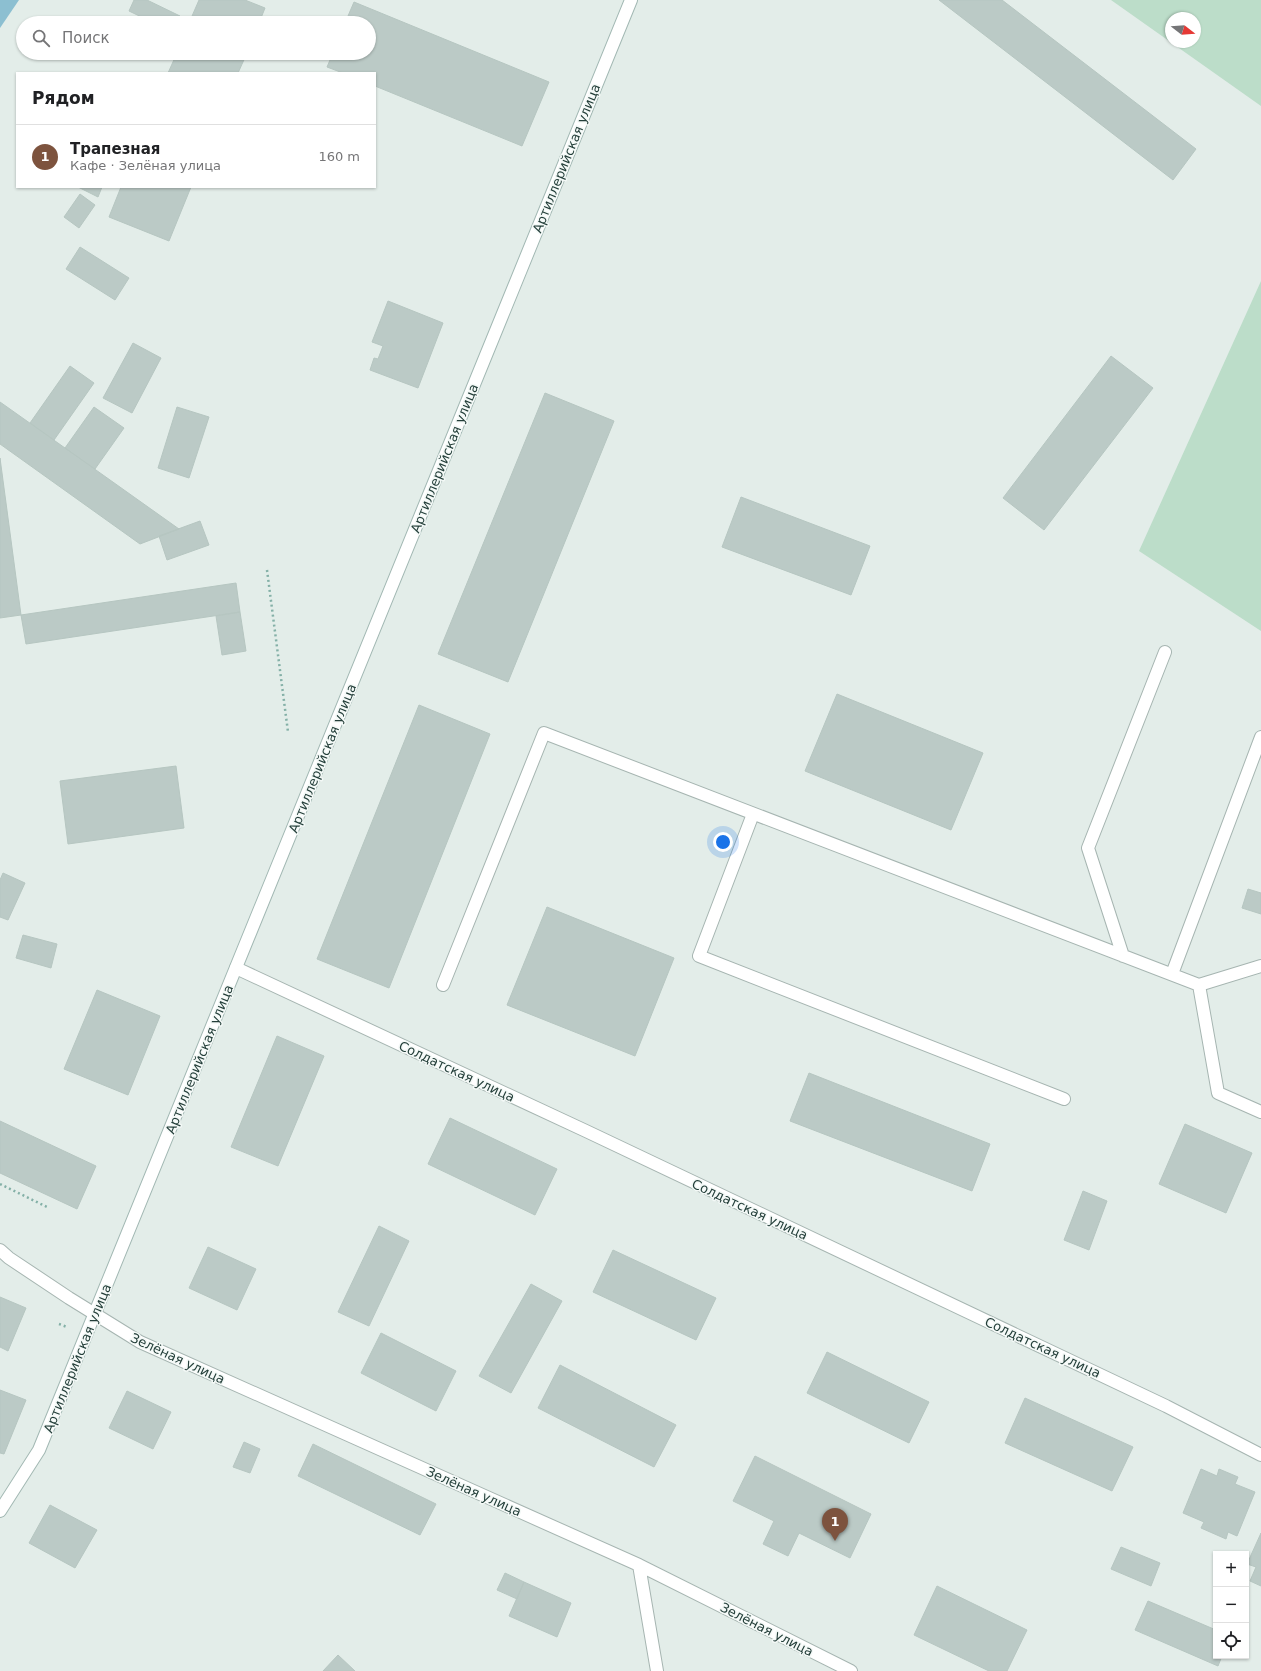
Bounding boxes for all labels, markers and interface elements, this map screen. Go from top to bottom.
north arrow [1165,12,1201,48]
search box [16,16,376,60]
icon: search [30,27,52,49]
text: Поиск [62,29,110,47]
street label: Артиллерийская улица [530,82,603,235]
text: Рядом [32,88,95,108]
text: Трапезная [70,140,160,158]
text: 1 [40,149,50,164]
text: 160 m [318,149,360,164]
text: Кафе · Зелёная улица [70,158,221,173]
street label: Артиллерийская улица [408,382,481,535]
street label: Артиллерийская улица [286,682,359,835]
your location [713,832,733,852]
street label: Артиллерийская улица [163,983,236,1136]
street label: Солдатская улица [396,1038,517,1105]
street label: Солдатская улица [689,1176,810,1243]
street label: Артиллерийская улица [41,1282,114,1435]
street label: Солдатская улица [982,1314,1103,1381]
street label: Зелёная улица [128,1330,227,1387]
street label: Зелёная улица [424,1464,524,1519]
pin: 1 [822,1508,848,1541]
map controls [1213,1551,1249,1659]
button: + [1213,1551,1249,1587]
button: − [1213,1587,1249,1623]
street label: Зелёная улица [718,1600,816,1659]
button: locate [1213,1623,1249,1659]

